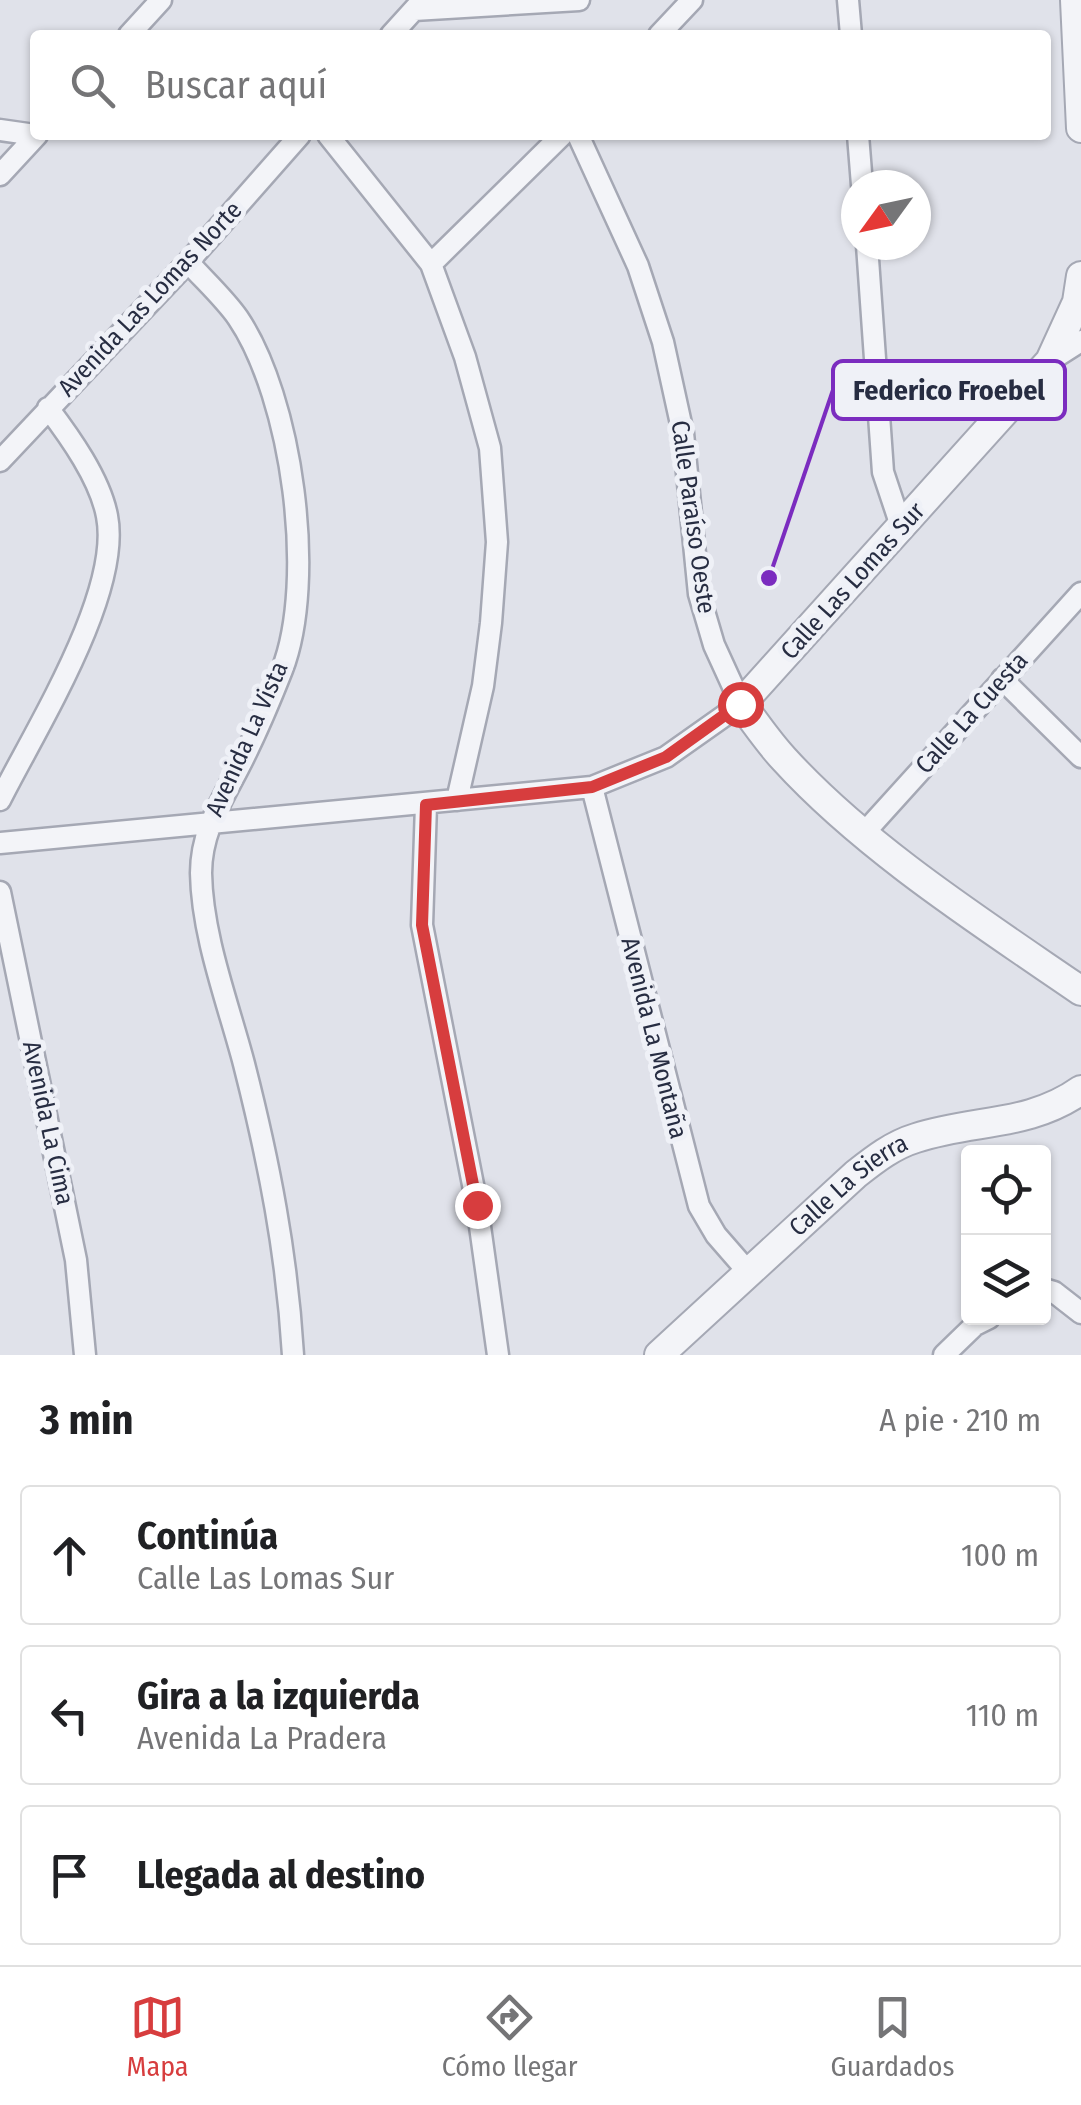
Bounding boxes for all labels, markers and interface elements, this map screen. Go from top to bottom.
search box [30,30,1051,140]
icon: search [65,58,120,113]
text: Buscar aquí [145,62,327,108]
north arrow [841,170,931,260]
street label: Avenida Las Lomas Norte [52,195,248,403]
callout: Federico Froebel [833,361,1065,419]
text: Federico Froebel [853,374,1045,407]
street label: Calle Paraíso Oeste [665,418,721,616]
street label: Calle Las Lomas Sur [775,496,932,666]
street label: Calle La Cuesta [910,646,1034,780]
street label: Avenida La Vista [199,657,295,821]
route start [718,682,764,728]
street label: Avenida La Montaña [614,934,694,1142]
street label: Avenida La Cima [16,1038,80,1208]
street label: Calle La Sierra [783,1128,912,1243]
map controls [961,1145,1051,1325]
button: locate [961,1145,1051,1235]
route end [455,1183,501,1229]
button: layers [961,1235,1051,1325]
text: 3 min [40,1395,134,1445]
text: A pie · 210 m [879,1401,1041,1439]
text: Continúa [137,1513,278,1559]
icon: ahead [42,1528,97,1583]
text: 100 m [961,1536,1039,1574]
text: Calle Las Lomas Sur [137,1559,394,1597]
text: Gira a la izquierda [137,1673,420,1719]
icon: left [42,1688,97,1743]
text: 110 m [966,1696,1039,1734]
text: Avenida La Pradera [137,1719,387,1757]
icon: arrive [42,1848,97,1903]
text: Llegada al destino [137,1852,425,1898]
tab: Mapa [127,1990,189,2083]
tab: Cómo llegar [442,1990,578,2083]
tab: Guardados [831,1990,954,2083]

